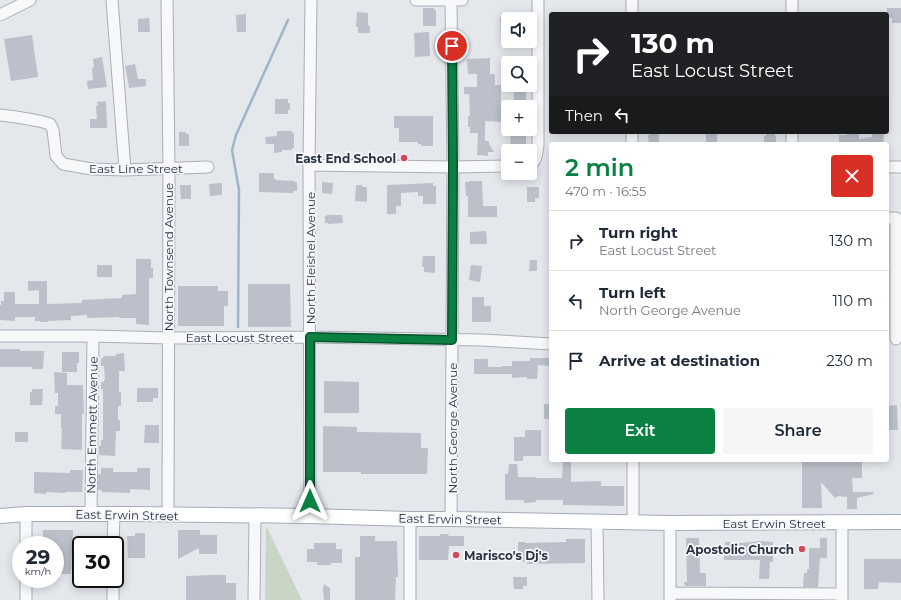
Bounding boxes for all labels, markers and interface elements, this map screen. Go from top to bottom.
map controls [501,12,537,180]
button: sound [501,12,537,48]
text: 130 m [631,26,715,60]
icon: right [565,28,617,80]
pin [435,29,469,63]
icon: arrive [441,35,463,57]
button: search [501,56,537,92]
text: East Locust Street [631,60,794,82]
button: + [501,100,537,136]
icon: left [611,104,633,126]
text: Then [565,106,603,125]
button: − [501,144,537,180]
place label: East End School [295,151,396,166]
marker: East End School [399,153,409,163]
text: 2 min [565,153,634,182]
button: close [831,155,873,197]
street label: East Line Street [89,161,183,176]
street label: North Townsend Avenue [161,183,176,331]
text: 470 m · 16:55 [565,183,646,199]
street label: North Fleishel Avenue [303,192,318,324]
text: Turn right [599,223,678,242]
icon: right [565,230,587,252]
text: 130 m [829,231,873,250]
text: East Locust Street [599,242,716,258]
text: Turn left [599,283,666,302]
icon: left [565,290,587,312]
text: 110 m [832,291,873,310]
text: North George Avenue [599,302,741,318]
street label: East Locust Street [186,330,294,345]
icon: arrive [565,350,587,372]
text: Arrive at destination [599,351,760,370]
text: 230 m [826,351,873,370]
street label: North Emmett Avenue [83,356,101,494]
street label: North George Avenue [445,362,460,494]
button: Exit [565,408,715,454]
button: Share [723,408,873,454]
position arrow [289,480,331,522]
street label: East Erwin Street [75,507,179,523]
street label: East Erwin Street [398,511,502,527]
street label: East Erwin Street [722,516,826,531]
speed limit sign: 30 [72,536,124,588]
place label: Apostolic Church [685,542,794,557]
marker: Apostolic Church [797,544,807,554]
text: 29 [26,545,50,569]
place label: Marisco's Dj's [464,548,549,563]
marker: Marisco's Dj's [451,550,461,560]
text: km/h [25,565,51,578]

